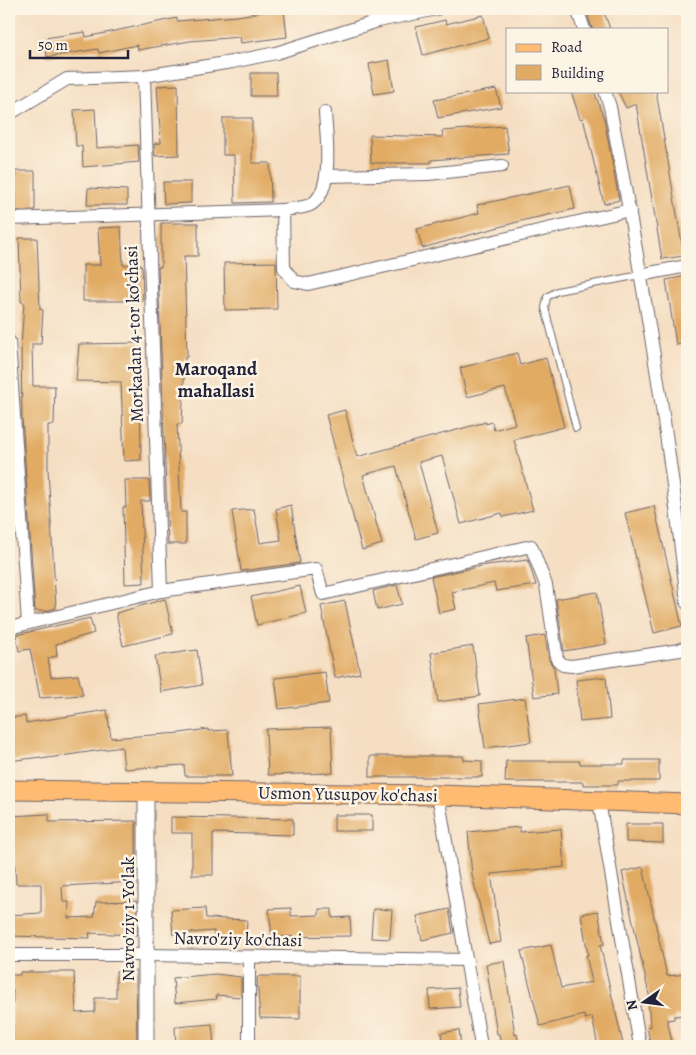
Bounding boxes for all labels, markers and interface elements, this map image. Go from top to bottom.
scale bar [30,28,128,60]
legend [506,28,668,92]
text: 50 m [38,35,68,55]
text: Road [551,37,583,57]
text: Building [551,63,604,83]
street label: Morkadan 4-tor ko'chasi [119,245,149,423]
district label: Maroqand mahallasi [175,356,258,404]
street label: Usmon Yusupov ko'chasi [258,780,438,808]
street label: Navro'ziy 1-Yo'lak [116,856,140,982]
street label: Navro'ziy ko'chasi [173,926,303,952]
north arrow [618,978,668,1028]
text: N [621,998,642,1012]

